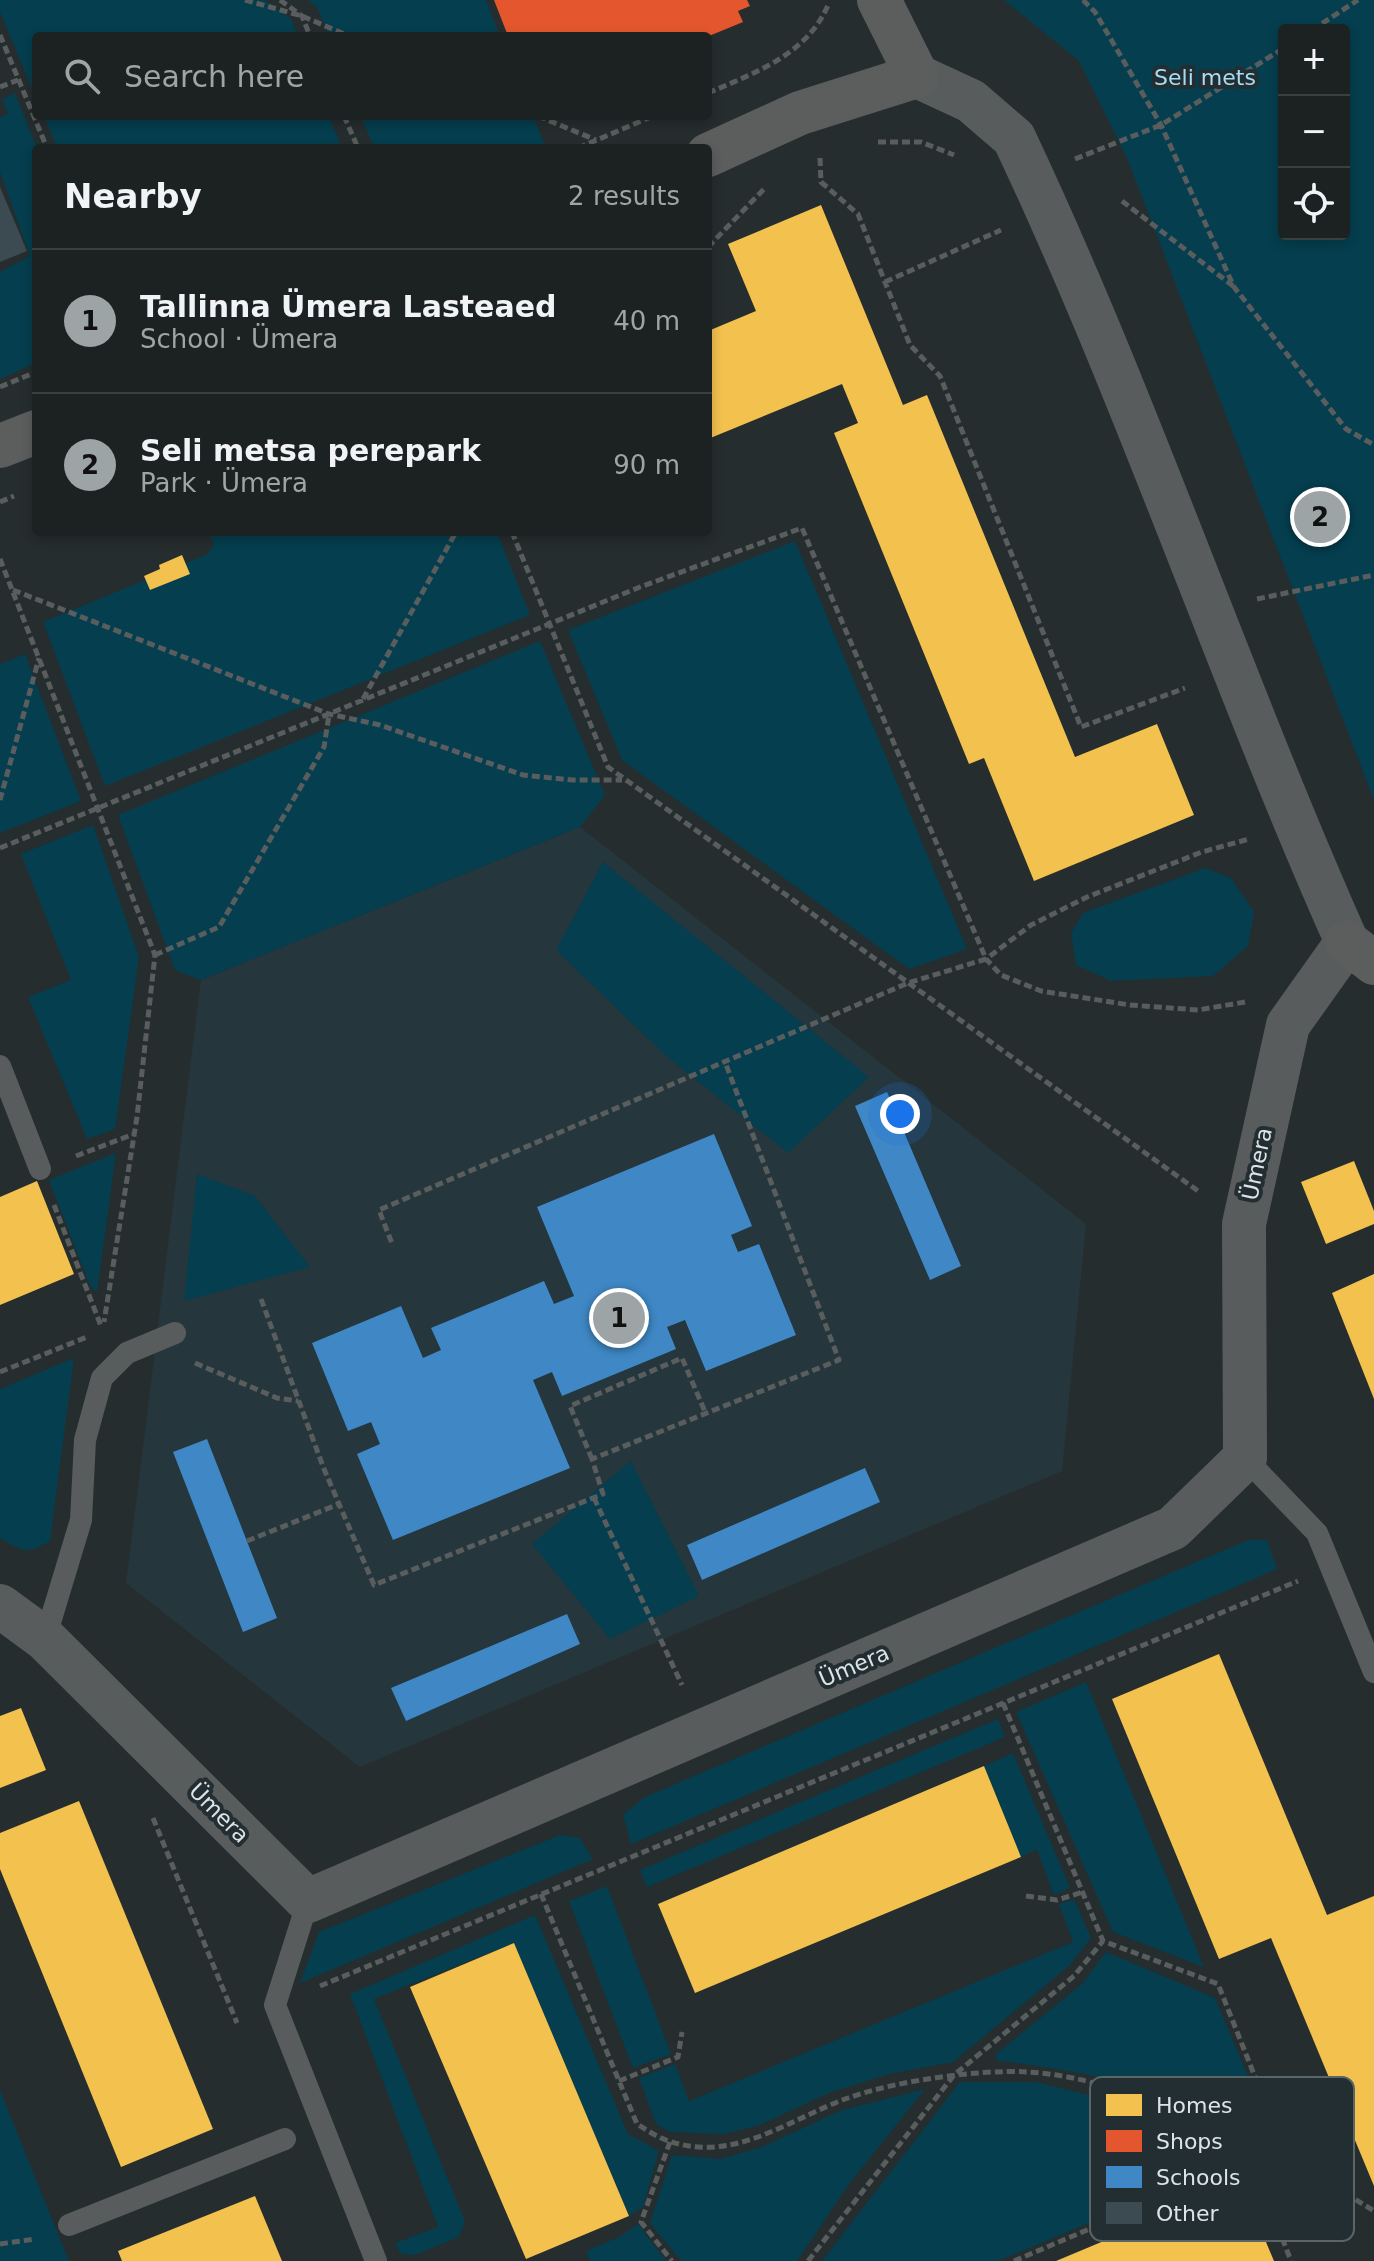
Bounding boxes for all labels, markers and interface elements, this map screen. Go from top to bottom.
map controls [1278,24,1350,240]
button: + [1278,24,1350,96]
search box [32,32,712,120]
icon: search [60,54,104,98]
text: Search here [124,59,304,94]
park label: Seli mets [1154,65,1256,90]
button: − [1278,96,1350,168]
button: locate [1278,168,1350,240]
text: Nearby [64,176,202,216]
text: 2 results [568,181,680,211]
text: Tallinna Ümera Lasteaed [140,289,557,324]
text: 1 [81,306,99,336]
text: 40 m [613,306,680,336]
text: School · Ümera [140,324,338,354]
text: Seli metsa perepark [140,433,481,468]
text: 2 [81,450,99,480]
text: 90 m [613,450,680,480]
text: Park · Ümera [140,468,308,498]
pin: 2 [1294,487,1346,547]
your location [880,1094,920,1134]
street label: Ümera [1237,1125,1277,1203]
pin: 1 [593,1288,645,1348]
street label: Ümera [815,1640,893,1692]
street label: Ümera [184,1778,254,1848]
legend [1090,2077,1354,2241]
text: Homes [1156,2093,1232,2118]
text: Shops [1156,2129,1223,2154]
text: Schools [1156,2165,1241,2190]
text: Other [1156,2201,1219,2226]

